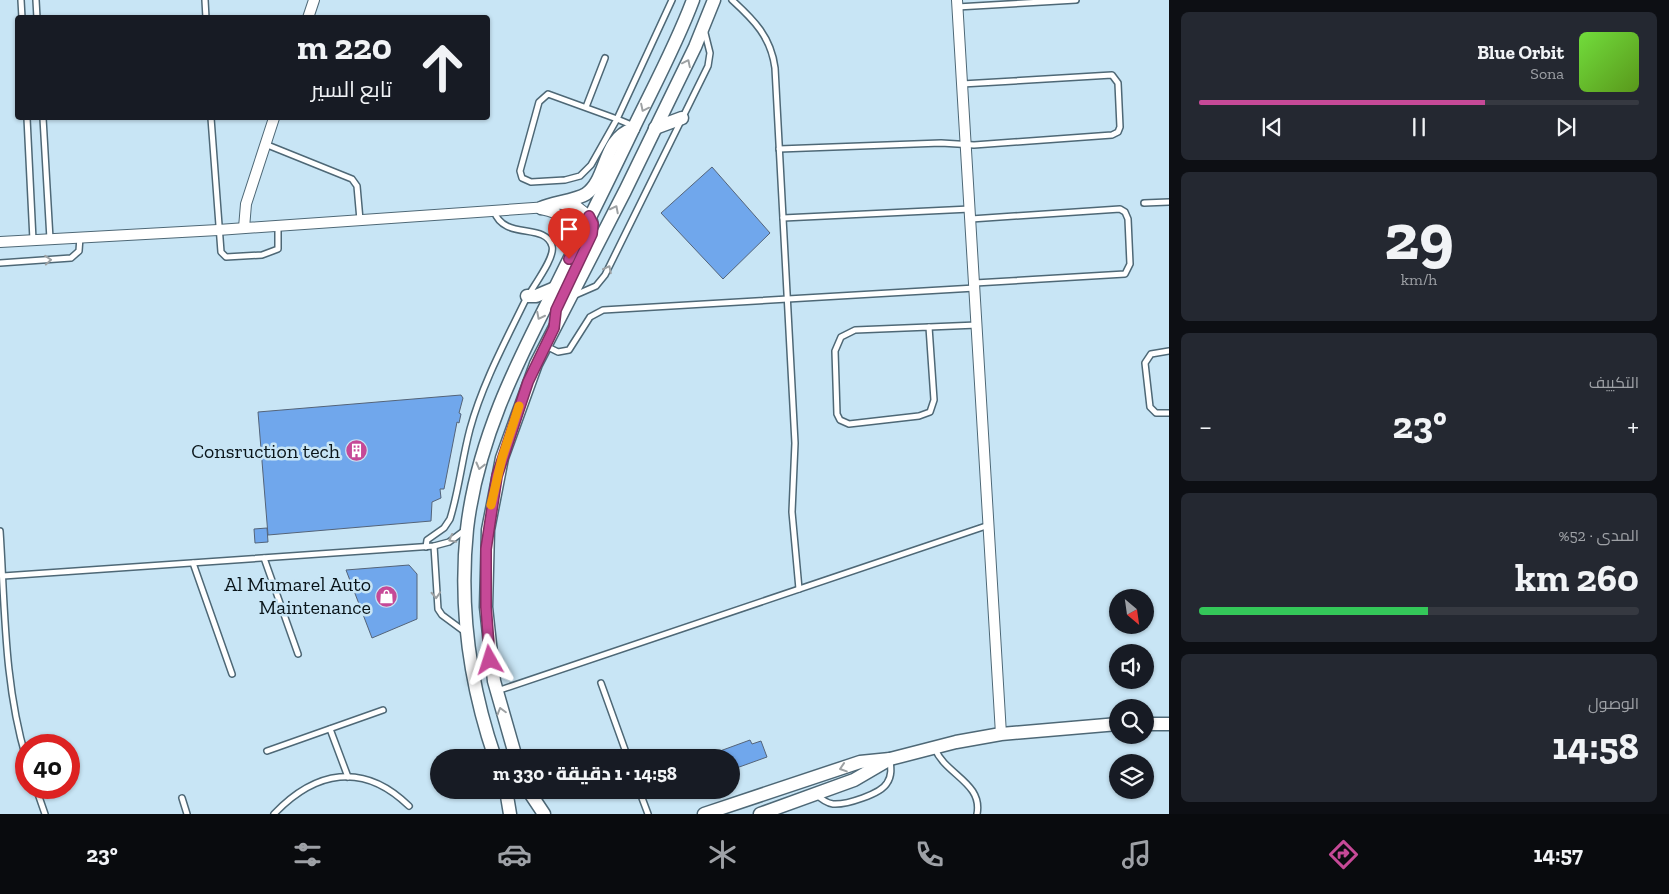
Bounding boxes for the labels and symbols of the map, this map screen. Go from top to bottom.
one-way arrow [681,59,691,68]
one-way arrow [640,103,650,112]
one-way arrow [609,206,619,215]
pin [548,208,590,259]
one-way arrow [44,254,52,265]
one-way arrow [602,265,612,274]
one-way arrow [536,311,546,320]
place label: Consruction tech [191,439,341,463]
building icon: Consruction tech [344,439,368,463]
one-way arrow [475,462,486,471]
one-way arrow [448,533,457,543]
place label: Al Mumarel Auto Maintenance [224,572,371,619]
shop icon: Al Mumarel Auto Maintenance [375,584,399,608]
north arrow [1109,589,1154,634]
one-way arrow [431,591,442,599]
position arrow [463,633,515,685]
one-way arrow [497,707,507,716]
speed limit sign: 40 [15,734,80,799]
one-way arrow [839,762,847,772]

